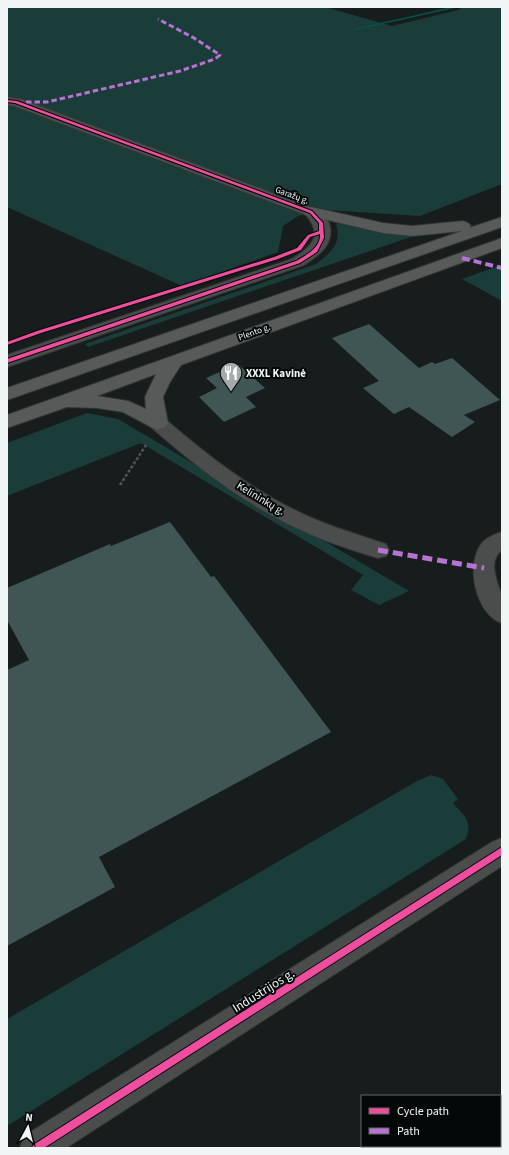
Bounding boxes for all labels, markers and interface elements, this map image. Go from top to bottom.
street label: Garažų g. [273,183,310,208]
street label: Plento g. [236,321,272,344]
restaurant icon: XXXL Kavinė [218,360,244,393]
place label: XXXL Kavinė [246,366,306,381]
street label: Kelininkų g. [234,478,288,519]
street label: Industrijos g. [229,965,298,1017]
legend [361,1095,501,1147]
text: Cycle path [397,1103,449,1120]
north arrow [8,1107,48,1147]
text: N [25,1110,34,1125]
text: Path [397,1123,420,1140]

